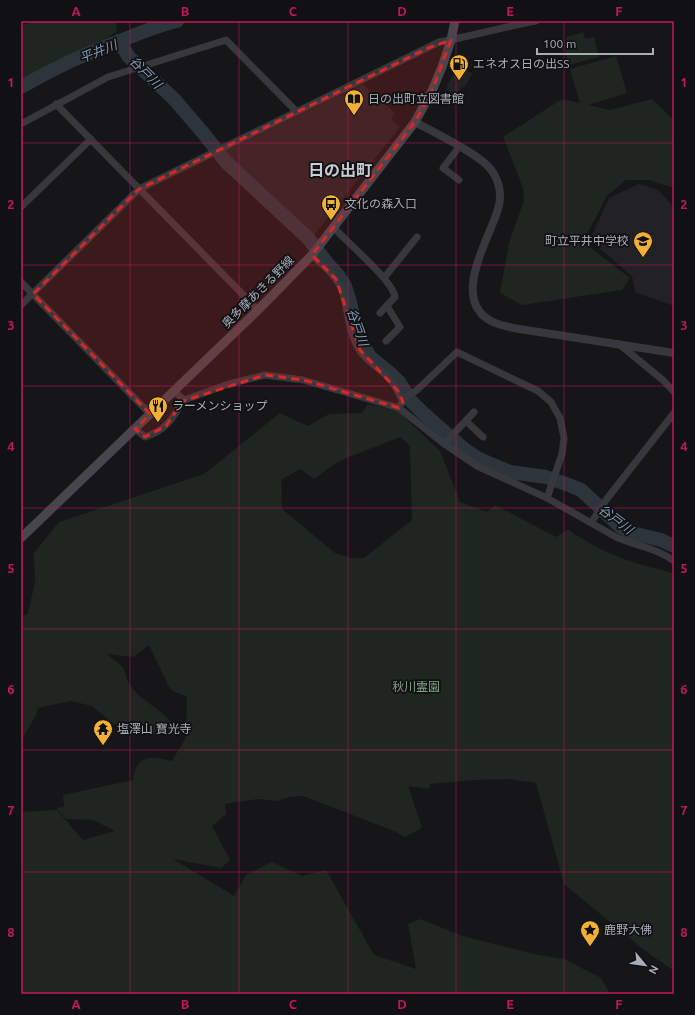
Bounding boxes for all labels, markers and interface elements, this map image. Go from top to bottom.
text: A [71,4,81,18]
text: B [181,4,190,18]
text: C [289,4,298,18]
text: D [397,4,407,18]
text: E [506,4,514,18]
text: F [615,4,623,18]
scale bar [537,30,653,56]
water label: 平井川 [77,36,121,65]
text: 100 m [543,37,576,50]
water label: 谷戸川 [127,53,166,92]
fuel station icon: エネオス日の出SS [448,53,470,81]
place label: エネオス日の出SS [473,57,570,70]
text: 1 [7,75,15,89]
text: 1 [680,75,688,89]
library icon: 日の出町立図書館 [343,88,365,116]
place label: 日の出町立図書館 [368,92,464,105]
district label: 日の出町 [308,161,372,179]
bus stop icon: 文化の森入口 [320,193,342,221]
text: 2 [7,197,15,211]
place label: 文化の森入口 [345,197,417,210]
text: 2 [680,197,688,211]
school or university icon: 町立平井中学校 [632,230,654,258]
place label: 町立平井中学校 [545,234,629,247]
street label: 奥多摩あきる野線 [219,253,296,330]
water label: 谷戸川 [345,306,372,350]
text: 3 [7,318,15,332]
text: 3 [680,318,688,332]
restaurant icon: ラーメンショップ [147,395,169,423]
place label: ラーメンショップ [172,399,268,412]
text: 4 [7,439,15,453]
text: 4 [680,439,688,453]
water label: 谷戸川 [596,502,637,538]
text: 5 [7,561,15,575]
text: 5 [680,561,688,575]
park label: 秋川霊園 [392,680,440,693]
text: 6 [7,682,15,696]
text: 6 [680,682,688,696]
temple icon: 塩澤山 寶光寺 [92,718,114,746]
place label: 塩澤山 寶光寺 [117,722,192,735]
text: 7 [7,803,15,817]
text: 7 [680,803,688,817]
place icon: 鹿野大佛 [579,919,601,947]
place label: 鹿野大佛 [604,923,652,936]
text: 8 [7,925,15,939]
text: 8 [680,925,688,939]
north arrow [625,945,665,985]
text: N [647,963,661,976]
text: A [71,997,81,1011]
text: B [181,997,190,1011]
text: C [289,997,298,1011]
text: D [397,997,407,1011]
text: E [506,997,514,1011]
text: F [615,997,623,1011]

